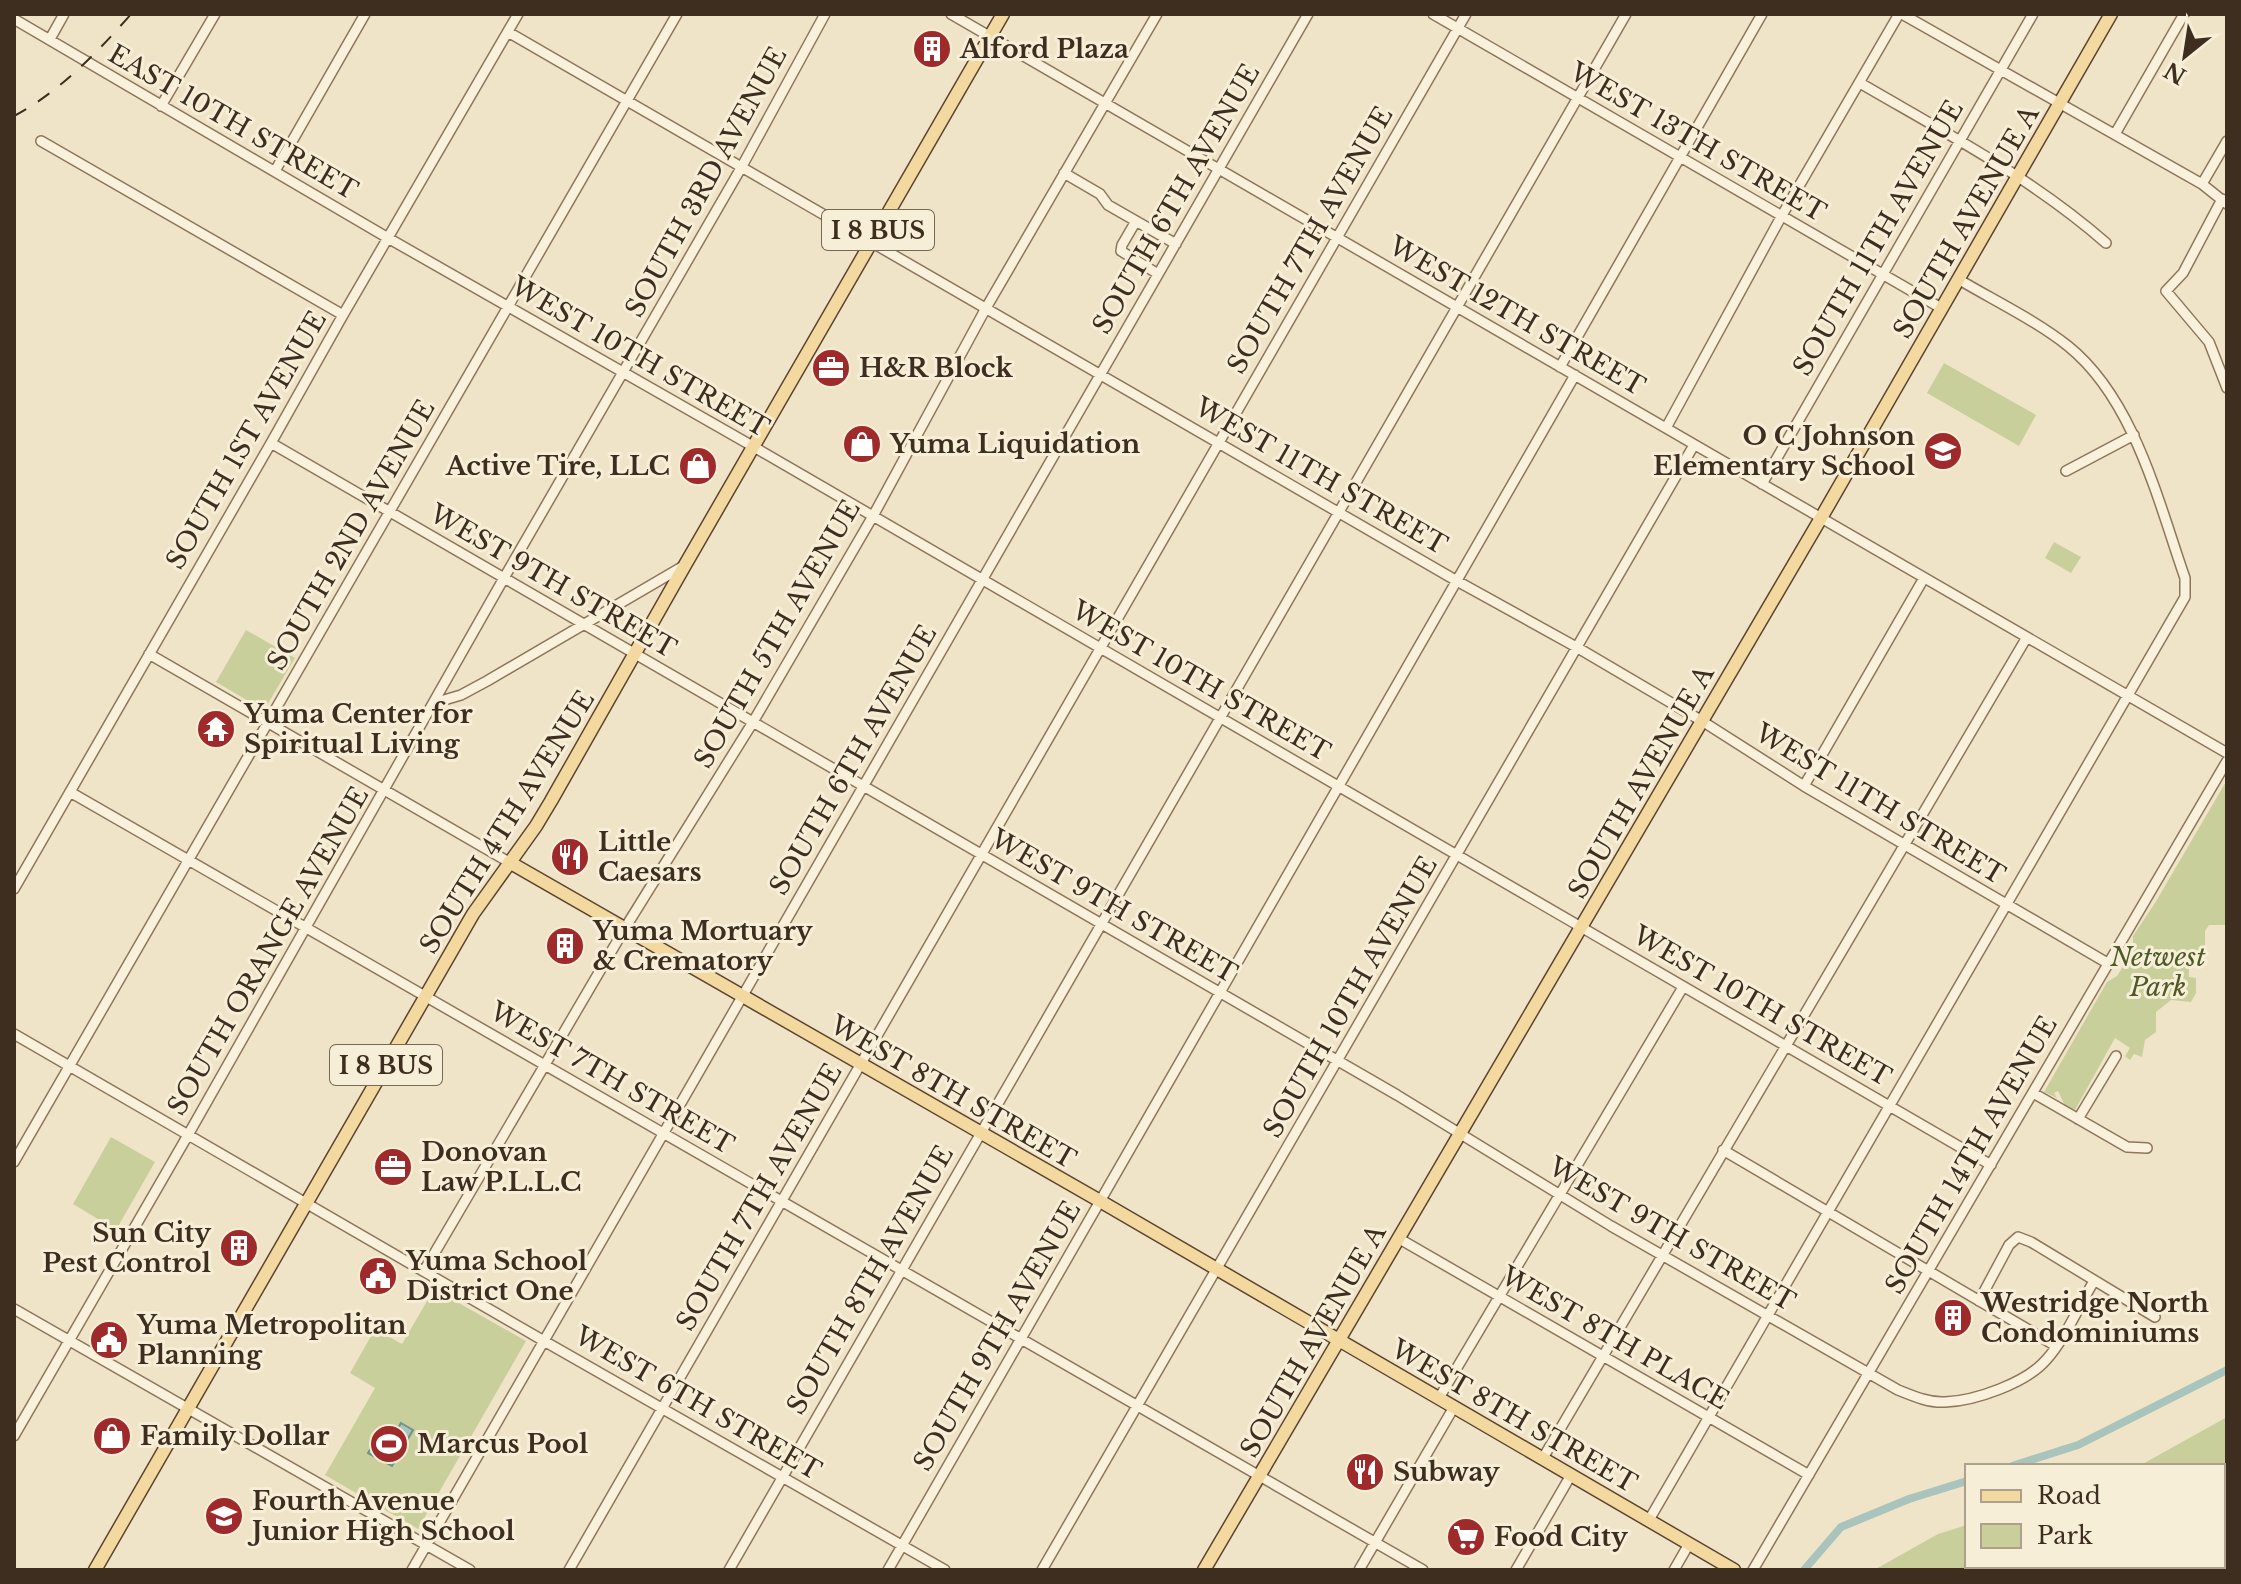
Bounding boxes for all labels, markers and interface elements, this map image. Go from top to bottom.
north arrow [2145,16,2225,96]
building icon: Alford Plaza [911,28,953,70]
place label: Alford Plaza [959,33,1129,65]
street label: EAST 10TH STREET [103,38,363,206]
street label: SOUTH 3RD AVENUE [618,41,794,323]
street label: WEST 13TH STREET [1563,55,1832,228]
text: N [2159,56,2191,90]
street label: SOUTH 6TH AVENUE [1086,59,1266,339]
street label: SOUTH 11TH AVENUE [1786,95,1970,381]
street label: SOUTH AVENUE A [1886,99,2046,344]
street label: SOUTH 7TH AVENUE [1220,101,1400,379]
road number: I 8 BUS [822,210,934,250]
street label: WEST 12TH STREET [1382,229,1651,402]
street label: WEST 10TH STREET [504,269,775,444]
street label: SOUTH 1ST AVENUE [159,305,333,575]
office icon: H&R Block [810,347,852,389]
place label: H&R Block [859,352,1013,384]
street label: WEST 11TH STREET [1188,390,1453,561]
street label: SOUTH 2ND AVENUE [260,394,442,676]
place label: O C Johnson Elementary School [1653,420,1915,482]
shop icon: Yuma Liquidation [841,423,883,465]
place label: Yuma Liquidation [889,428,1140,460]
school or university icon: O C Johnson Elementary School [1922,430,1964,472]
shop icon: Active Tire, LLC [677,445,719,487]
place label: Active Tire, LLC [445,450,670,482]
street label: SOUTH 5TH AVENUE [687,494,867,774]
street label: WEST 9TH STREET [423,497,682,665]
street label: WEST 10TH STREET [1065,593,1336,768]
street label: SOUTH 6TH AVENUE [763,620,943,900]
street label: SOUTH AVENUE A [1561,659,1721,904]
street label: SOUTH 4TH AVENUE [413,685,601,959]
place label: Yuma Center for Spiritual Living [243,698,473,760]
temple icon: Yuma Center for Spiritual Living [195,708,237,750]
street label: WEST 11TH STREET [1748,716,2011,891]
street label: SOUTH ORANGE AVENUE [161,781,375,1121]
street label: WEST 9TH STREET [984,822,1243,990]
place label: Little Caesars [598,826,702,888]
restaurant icon: Little Caesars [549,836,591,878]
street label: SOUTH 10TH AVENUE [1256,851,1444,1143]
place label: Yuma Mortuary & Crematory [592,915,813,977]
street label: WEST 10TH STREET [1626,918,1897,1093]
building icon: Yuma Mortuary & Crematory [544,925,586,967]
park label: Netwest Park [2109,941,2206,1003]
street label: WEST 7TH STREET [484,995,740,1161]
street label: WEST 8TH STREET [824,1008,1082,1175]
street label: SOUTH 14TH AVENUE [1878,1010,2064,1300]
road number: I 8 BUS [330,1045,442,1085]
street label: SOUTH 7TH AVENUE [669,1058,849,1336]
place label: Donovan Law P.L.L.C [421,1136,581,1198]
street label: SOUTH 8TH AVENUE [780,1140,960,1420]
office icon: Donovan Law P.L.L.C [372,1146,414,1188]
street label: WEST 9TH STREET [1542,1150,1801,1318]
street label: SOUTH 9TH AVENUE [907,1196,1087,1476]
place label: Sun City Pest Control [42,1217,211,1279]
street label: SOUTH AVENUE A [1233,1218,1393,1463]
building icon: Sun City Pest Control [218,1227,260,1269]
place label: Yuma School District One [405,1245,587,1307]
public building icon: Yuma School District One [357,1255,399,1297]
street label: WEST 8TH PLACE [1495,1259,1735,1416]
place label: Westridge North Condominiums [1980,1287,2209,1349]
building icon: Westridge North Condominiums [1932,1297,1974,1339]
place label: Yuma Metropolitan Planning [136,1309,406,1371]
public building icon: Yuma Metropolitan Planning [88,1319,130,1361]
street label: WEST 6TH STREET [568,1319,827,1487]
street label: WEST 8TH STREET [1385,1332,1643,1499]
shop icon: Family Dollar [91,1415,133,1457]
place label: Family Dollar [140,1420,330,1452]
sports icon: Marcus Pool [368,1423,410,1465]
place label: Marcus Pool [417,1428,588,1460]
restaurant icon: Subway [1344,1451,1386,1493]
place label: Subway [1393,1456,1500,1488]
legend [1965,1464,2225,1568]
text: Road [2037,1481,2101,1510]
place label: Fourth Avenue Junior High School [247,1485,515,1547]
school or university icon: Fourth Avenue Junior High School [203,1495,245,1537]
supermarket icon: Food City [1445,1516,1487,1558]
place label: Food City [1494,1521,1628,1553]
text: Park [2037,1521,2093,1550]

